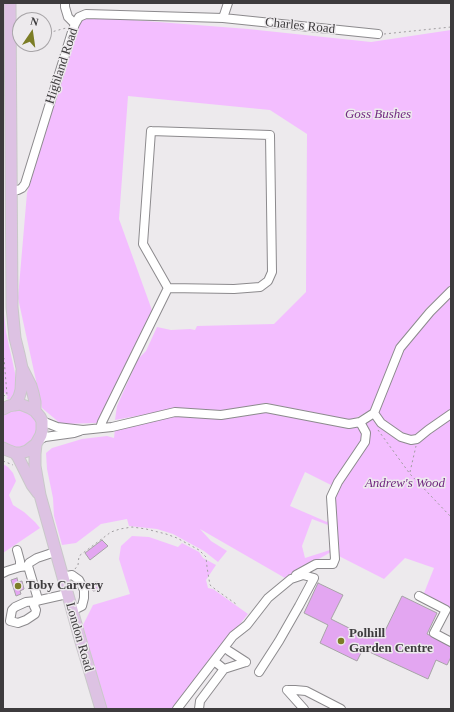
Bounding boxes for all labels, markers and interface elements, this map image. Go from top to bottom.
north arrow [12,12,52,52]
text: N [29,15,40,28]
street label: Charles Road [264,15,336,37]
street label: Highland Road [42,26,82,106]
park label: Goss Bushes [345,107,411,123]
park label: Andrew's Wood [365,476,445,492]
place label: Toby Carvery [26,578,103,594]
marker: Toby Carvery [13,581,23,591]
street label: London Road [62,601,96,673]
place label: Polhill Garden Centre [349,626,433,657]
marker: Polhill Garden Centre [336,636,346,646]

